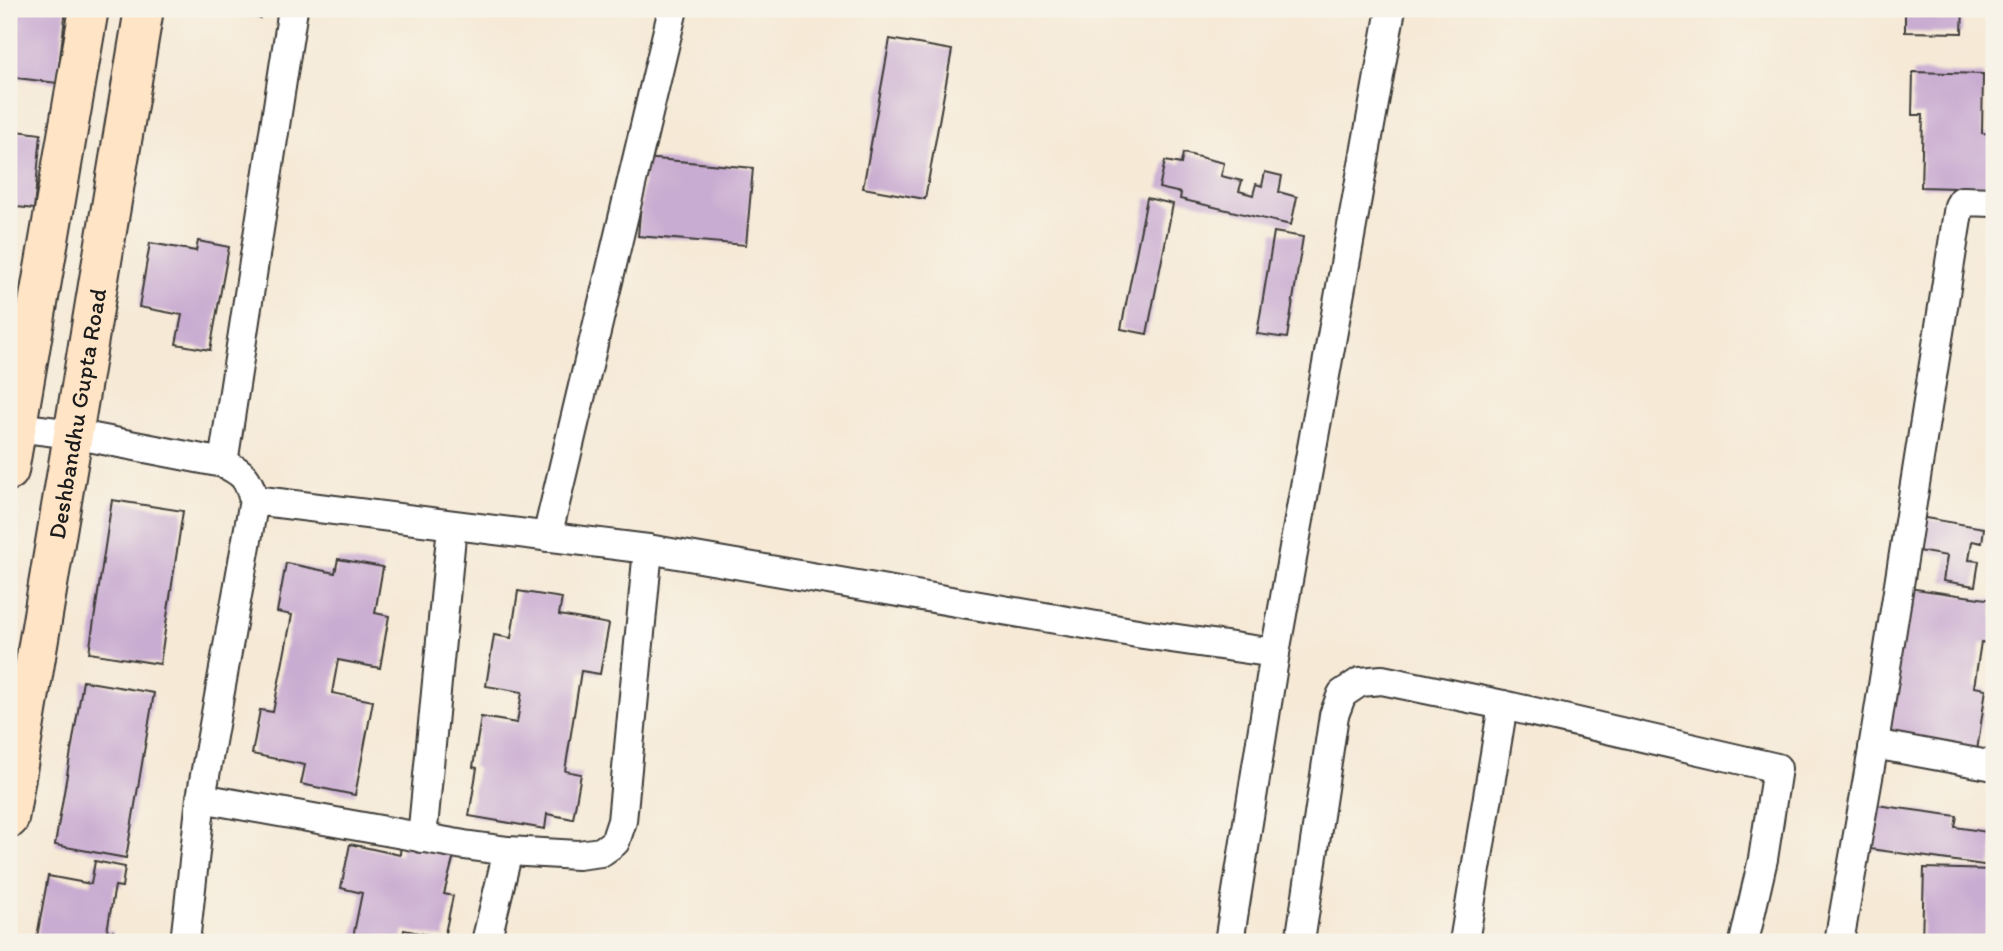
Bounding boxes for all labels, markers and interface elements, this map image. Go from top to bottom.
street label: Deshbandhu Gupta Road [41,286,112,541]

